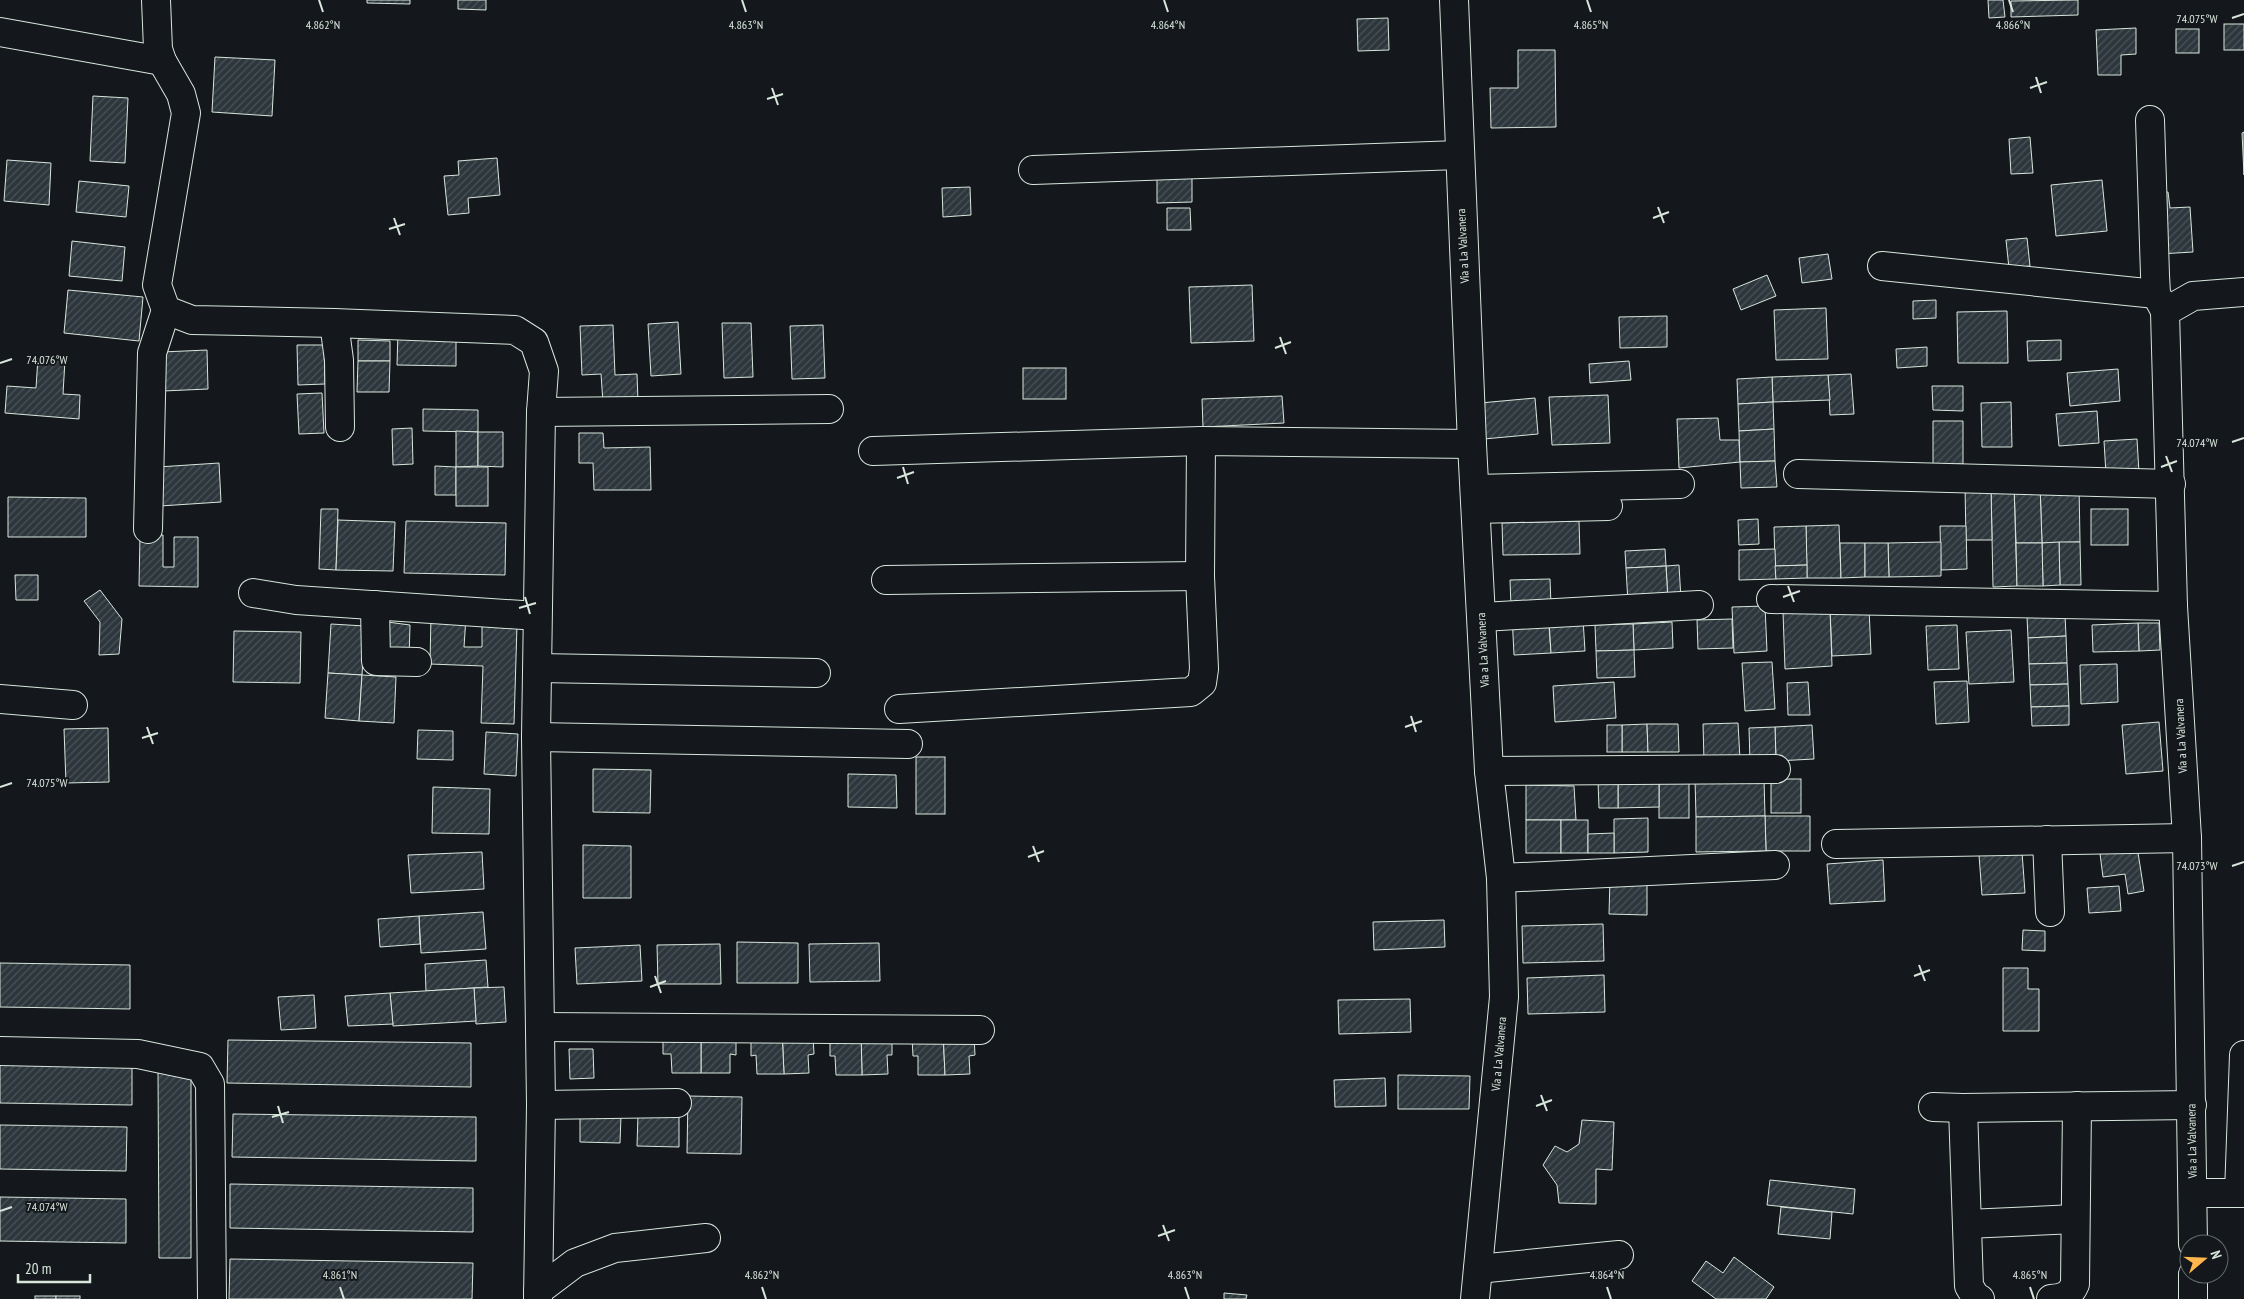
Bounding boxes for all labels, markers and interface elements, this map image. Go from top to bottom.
text: 74.075°W [2176,11,2218,26]
text: 4.862°N [306,17,340,32]
text: 4.863°N [729,17,763,32]
text: 4.864°N [1151,17,1185,32]
text: 4.865°N [1574,17,1608,32]
text: 4.866°N [1996,17,2030,32]
street label: Vía a La Valvanera [1453,208,1472,285]
text: 74.076°W [26,352,68,367]
text: 74.074°W [2176,435,2218,450]
street label: Vía a La Valvanera [1473,612,1492,689]
street label: Vía a La Valvanera [2171,698,2190,775]
text: 74.075°W [26,775,68,790]
text: 74.073°W [2176,858,2218,873]
street label: Vía a La Valvanera [1488,1016,1509,1093]
street label: Vía a La Valvanera [2183,1103,2200,1179]
text: 74.074°W [26,1199,68,1214]
north arrow [2179,1234,2229,1284]
text: N [2207,1248,2226,1261]
scale bar [18,1252,90,1284]
text: 20 m [25,1259,51,1278]
text: 4.861°N [323,1267,357,1282]
text: 4.862°N [745,1267,779,1282]
text: 4.863°N [1168,1267,1202,1282]
text: 4.864°N [1590,1267,1624,1282]
text: 4.865°N [2013,1267,2047,1282]

